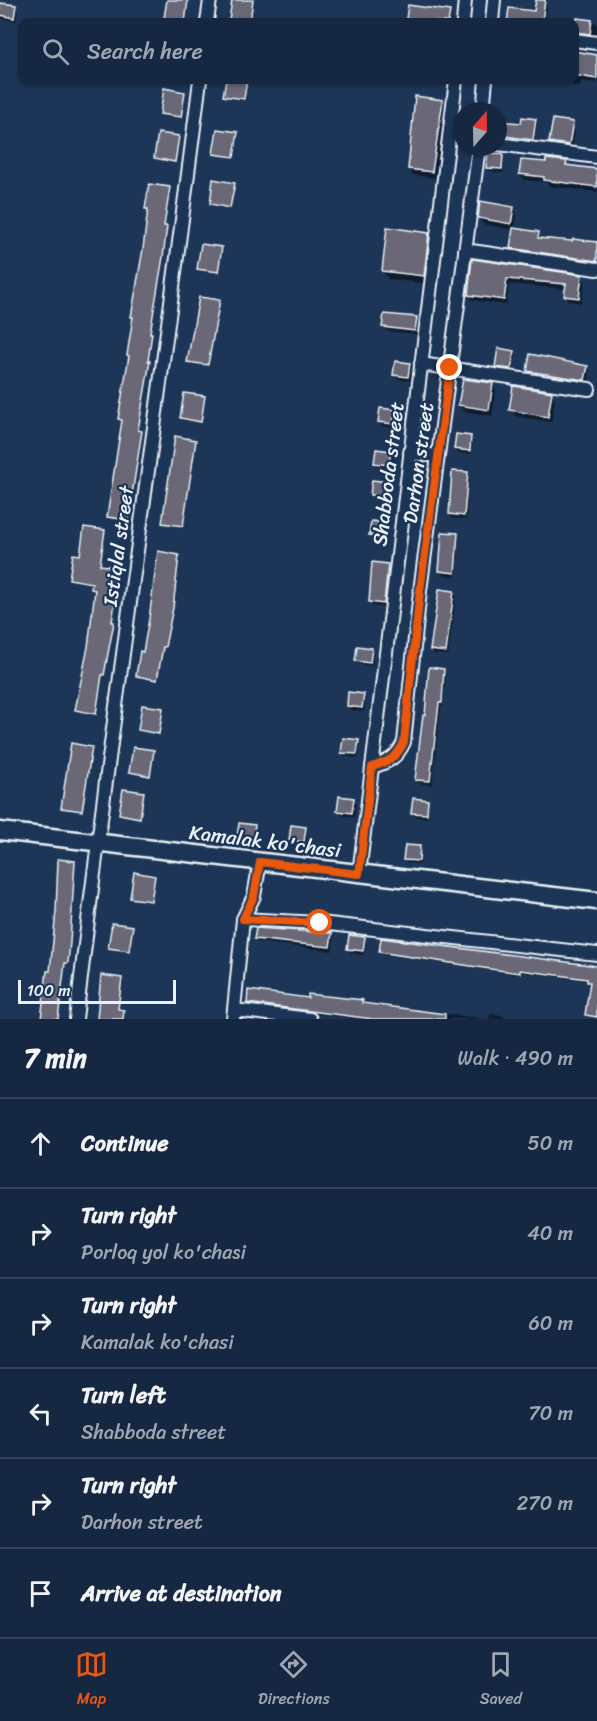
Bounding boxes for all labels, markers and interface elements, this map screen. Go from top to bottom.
search box [18,18,579,84]
text: Search here [87,32,203,71]
icon: search [39,35,72,68]
north arrow [453,102,507,156]
route end [436,354,462,380]
street label: Shabboda street [362,400,415,548]
street label: Darhon street [393,400,444,526]
street label: Istiqlal street [93,483,144,609]
street label: Kamalak ko'chasi [187,815,343,868]
route start [306,909,332,935]
text: 100 m [27,976,71,1005]
scale bar [18,977,176,1004]
text: 7 min [24,1035,87,1081]
text: Walk · 490 m [457,1041,573,1076]
text: Continue [81,1124,169,1163]
text: 50 m [528,1126,573,1161]
icon: ahead [24,1127,57,1160]
text: Turn right [81,1196,176,1235]
text: 40 m [527,1216,573,1251]
icon: right [24,1217,57,1250]
text: Porloq yol ko'chasi [81,1235,246,1270]
text: Turn right [81,1286,176,1325]
text: 60 m [528,1306,573,1341]
icon: right [24,1307,57,1340]
text: Kamalak ko'chasi [81,1325,234,1360]
text: Turn left [81,1376,166,1415]
text: 70 m [528,1396,573,1431]
icon: left [24,1397,57,1430]
text: Shabboda street [81,1415,226,1450]
text: Turn right [81,1466,176,1505]
text: 270 m [517,1486,573,1521]
icon: right [24,1487,57,1520]
text: Darhon street [81,1505,203,1540]
text: Arrive at destination [81,1574,282,1613]
icon: arrive [24,1577,57,1610]
tab: Map [75,1648,108,1713]
tab: Directions [258,1648,330,1713]
tab: Saved [480,1648,522,1713]

